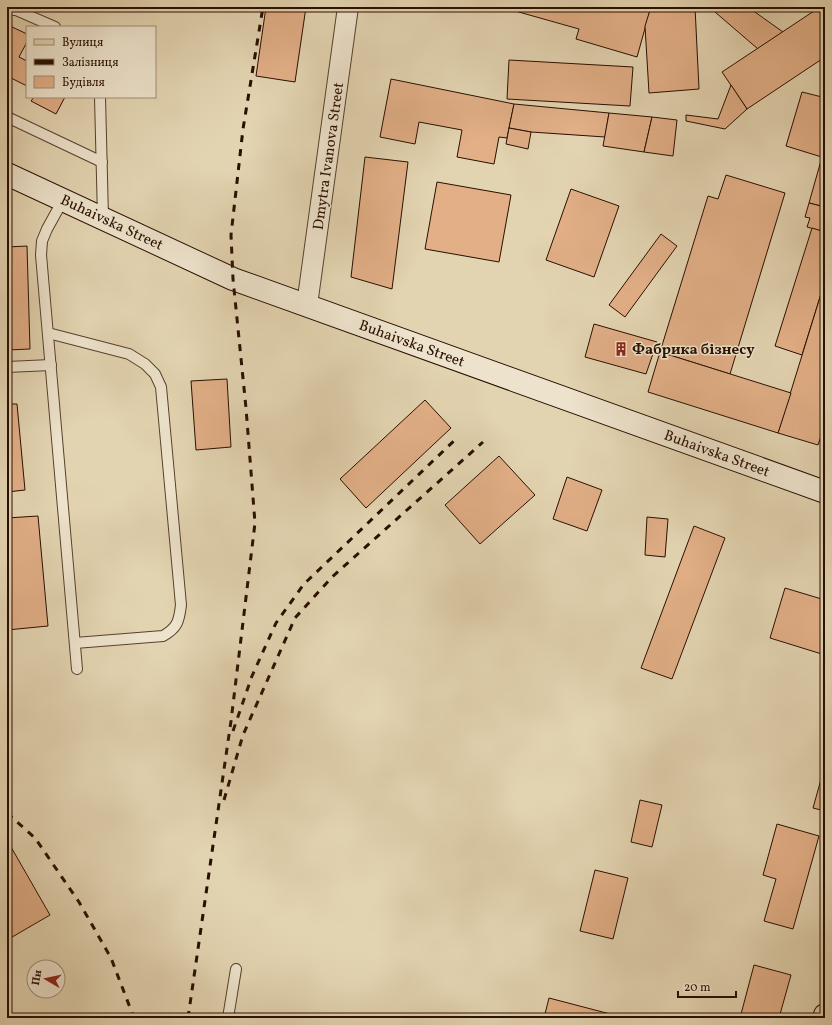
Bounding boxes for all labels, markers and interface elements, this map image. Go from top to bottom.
legend [26,26,156,98]
text: Вулиця [62,35,103,51]
text: Залізниця [62,55,118,71]
text: Будівля [62,75,105,91]
street label: Dmytra Ivanova Street [309,81,350,231]
street label: Buhaivska Street [57,190,166,256]
street label: Buhaivska Street [356,316,467,373]
place label: Фабрика бізнесу [632,340,755,361]
building icon: Фабрика бізнесу [613,341,629,357]
street label: Buhaivska Street [661,426,772,483]
north arrow [26,959,66,999]
text: Пн [29,969,46,987]
scale bar [678,973,736,999]
text: 20 m [684,980,711,996]

